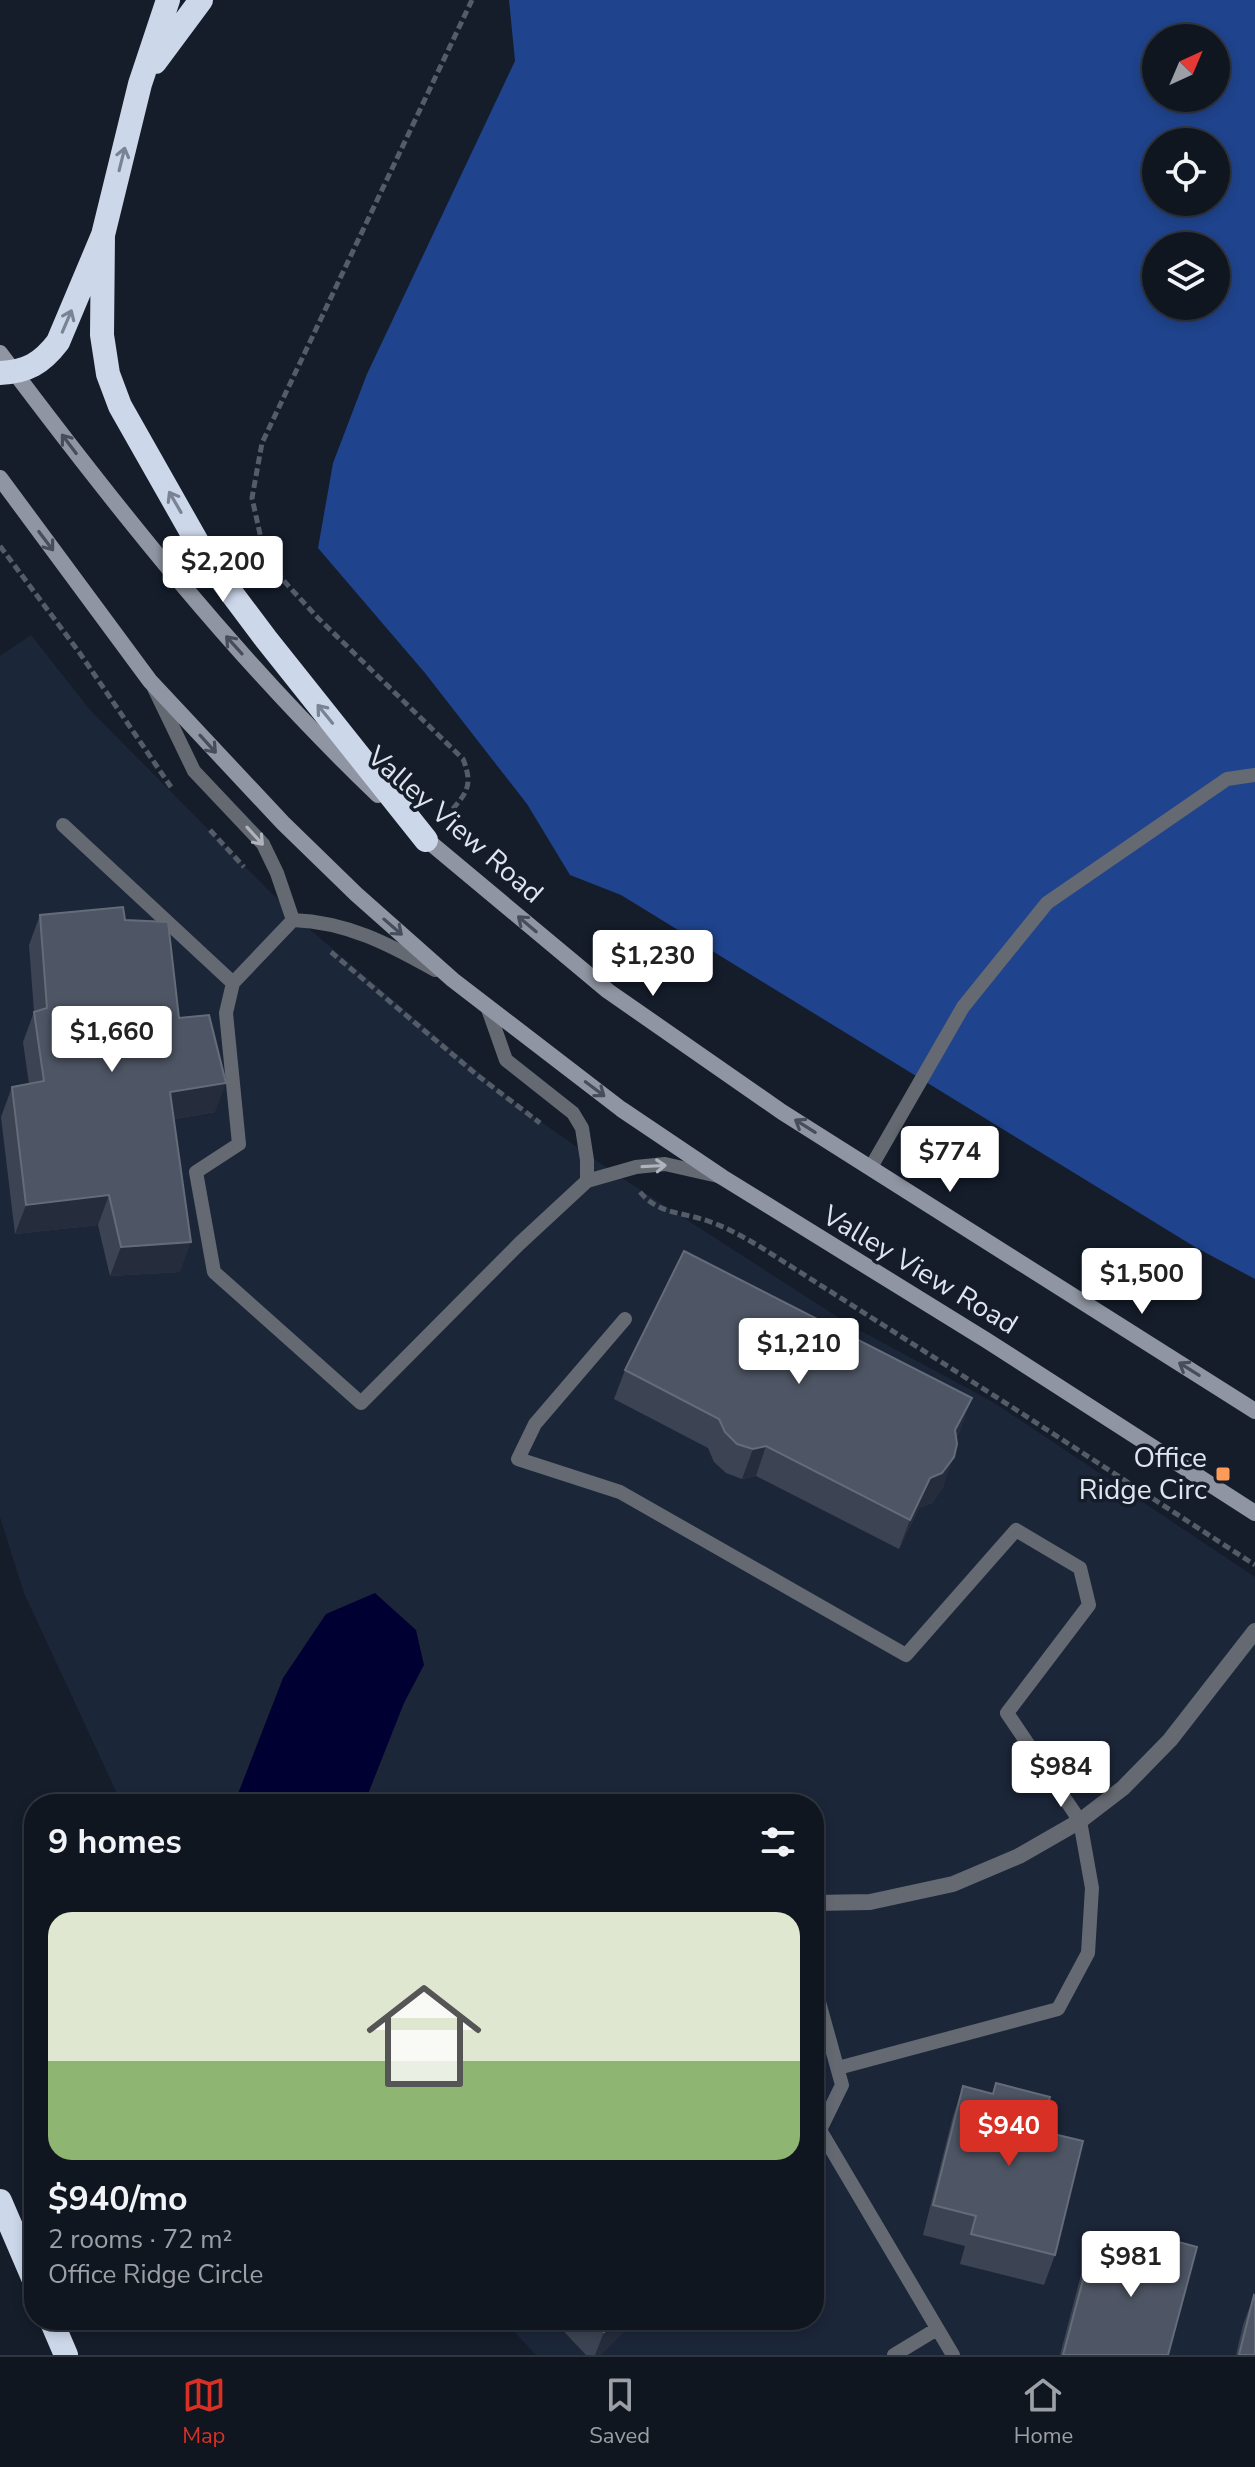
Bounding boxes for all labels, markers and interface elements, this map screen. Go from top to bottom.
north arrow [1142,24,1230,112]
map controls [1142,24,1230,320]
button: locate [1142,128,1230,216]
one-way arrow [115,147,130,173]
button: layers [1142,232,1230,320]
one-way arrow [61,309,76,333]
one-way arrow [61,434,78,455]
one-way arrow [167,491,183,514]
one-way arrow [38,530,55,551]
pin: $2,200 [158,536,288,604]
text: $2,200 [181,544,265,579]
one-way arrow [225,636,243,656]
one-way arrow [316,704,334,725]
one-way arrow [199,734,218,754]
street label: Valley View Road [358,737,551,912]
one-way arrow [246,826,264,846]
one-way arrow [517,915,538,933]
one-way arrow [382,918,402,936]
pin: $1,230 [588,930,718,998]
text: $1,230 [611,938,695,973]
pin: $1,660 [47,1006,177,1074]
text: $1,660 [70,1014,154,1049]
one-way arrow [584,1081,606,1098]
one-way arrow [794,1118,817,1134]
pin: $774 [903,1126,997,1194]
text: $774 [919,1134,981,1169]
one-way arrow [640,1158,667,1173]
street label: Valley View Road [814,1196,1025,1343]
pin: $1,500 [1077,1248,1207,1316]
text: $1,500 [1100,1256,1184,1291]
pin: $1,210 [734,1318,864,1386]
text: $1,210 [757,1326,841,1361]
one-way arrow [1178,1361,1201,1377]
place label: Office Ridge Circ [1079,1439,1207,1509]
marker: Office Ridge Circ [1214,1465,1232,1483]
pin: $984 [1014,1741,1108,1809]
text: $984 [1030,1749,1092,1784]
text: 9 homes [48,1819,182,1865]
icon: filters [756,1820,800,1864]
icon: home [352,1964,496,2108]
pin: $940 [962,2100,1056,2168]
text: $940 [978,2108,1040,2143]
text: $940/mo [48,2176,188,2222]
text: 2 rooms · 72 m² [48,2222,232,2257]
pin: $981 [1084,2231,1178,2299]
text: $981 [1100,2239,1162,2274]
text: Office Ridge Circle [48,2257,263,2292]
tab: Map [182,2373,226,2451]
tab: Saved [589,2373,650,2451]
tab: Home [1014,2373,1073,2451]

